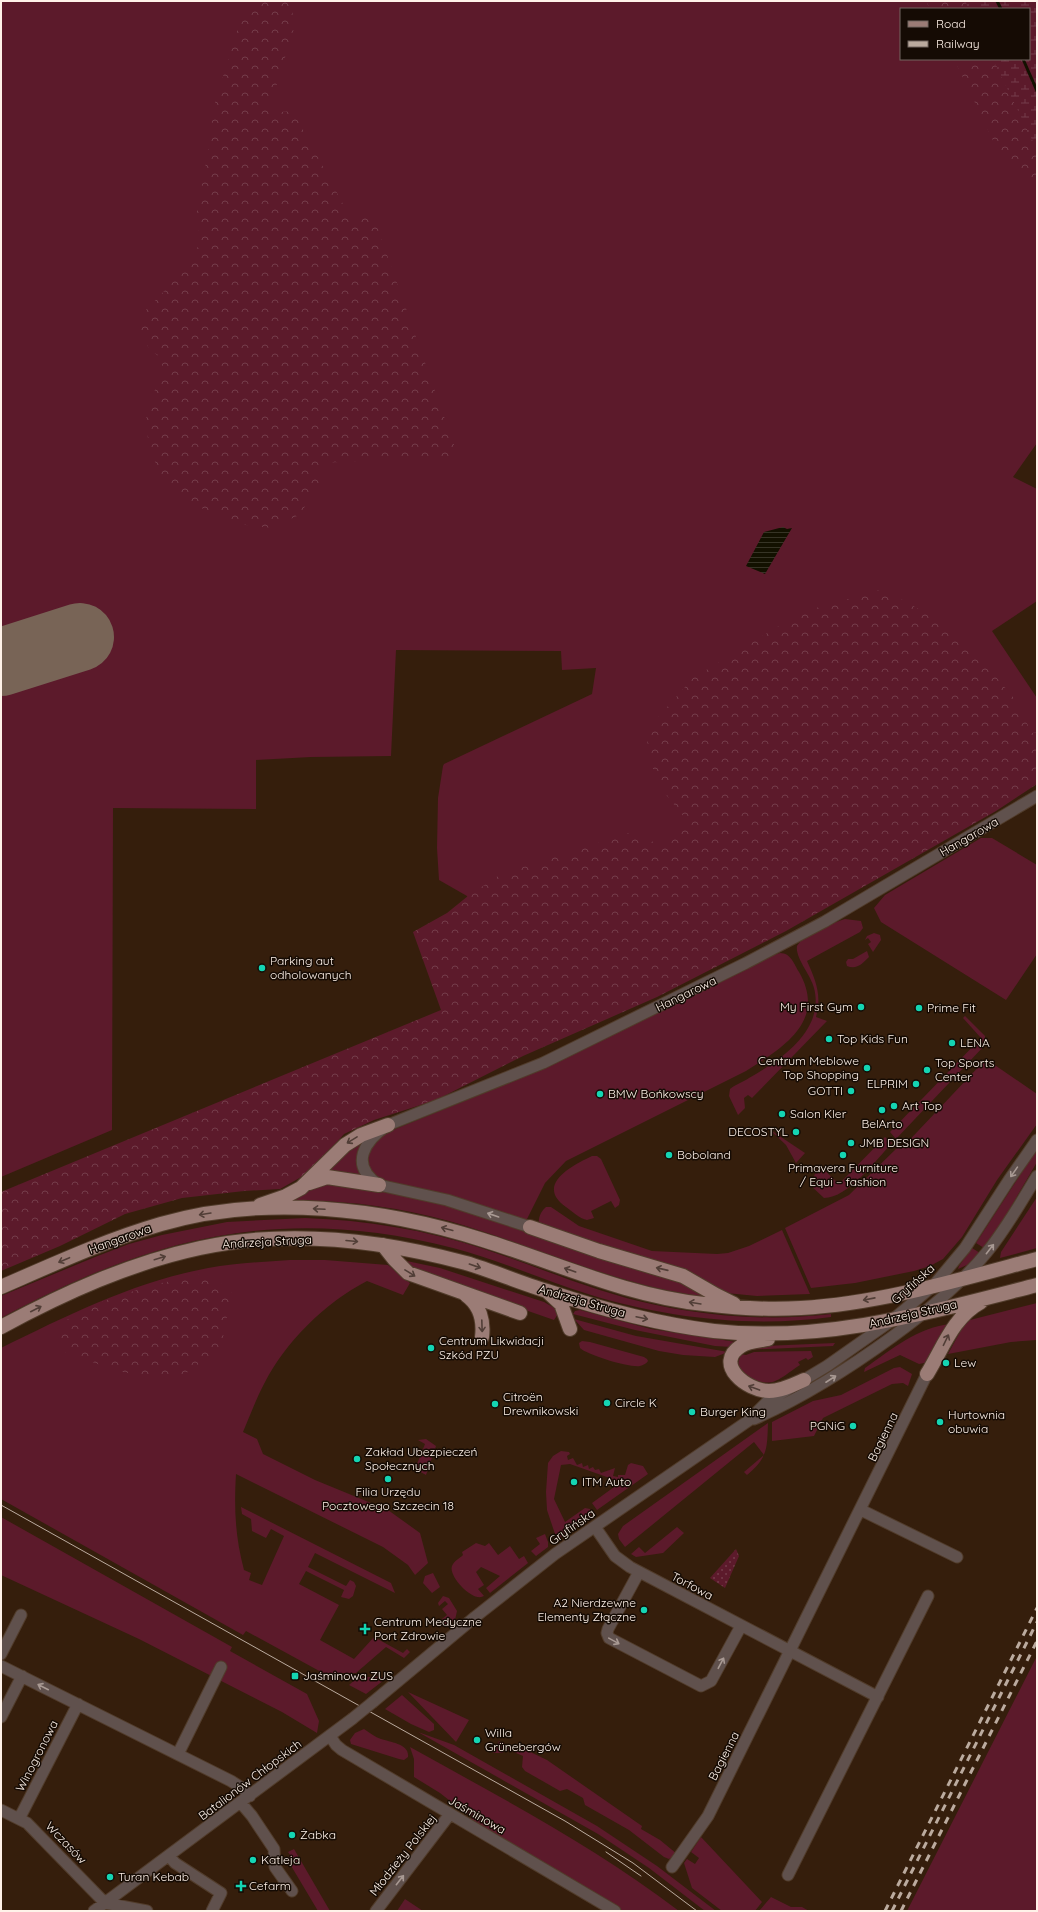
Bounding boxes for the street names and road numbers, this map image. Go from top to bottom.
street label: Hangarowa [937,814,1001,859]
street label: Hangarowa [653,972,719,1015]
street label: Hangarowa [86,1220,153,1257]
street label: Andrzeja Struga [222,1232,312,1251]
street label: Gryfińska [888,1260,937,1307]
street label: Andrzeja Struga [537,1281,627,1320]
street label: Andrzeja Struga [868,1296,958,1331]
street label: Bagienna [864,1410,901,1464]
street label: Gryfińska [546,1505,598,1548]
street label: Torfowa [669,1568,716,1603]
street label: Winogronowa [12,1718,61,1794]
street label: Bagienna [705,1729,742,1783]
street label: Batalionów Chłopskich [195,1736,304,1823]
street label: Jaśminowa [446,1792,509,1837]
street label: Młodzieży Polskiej [366,1811,439,1899]
street label: Wczasów [43,1819,90,1867]

